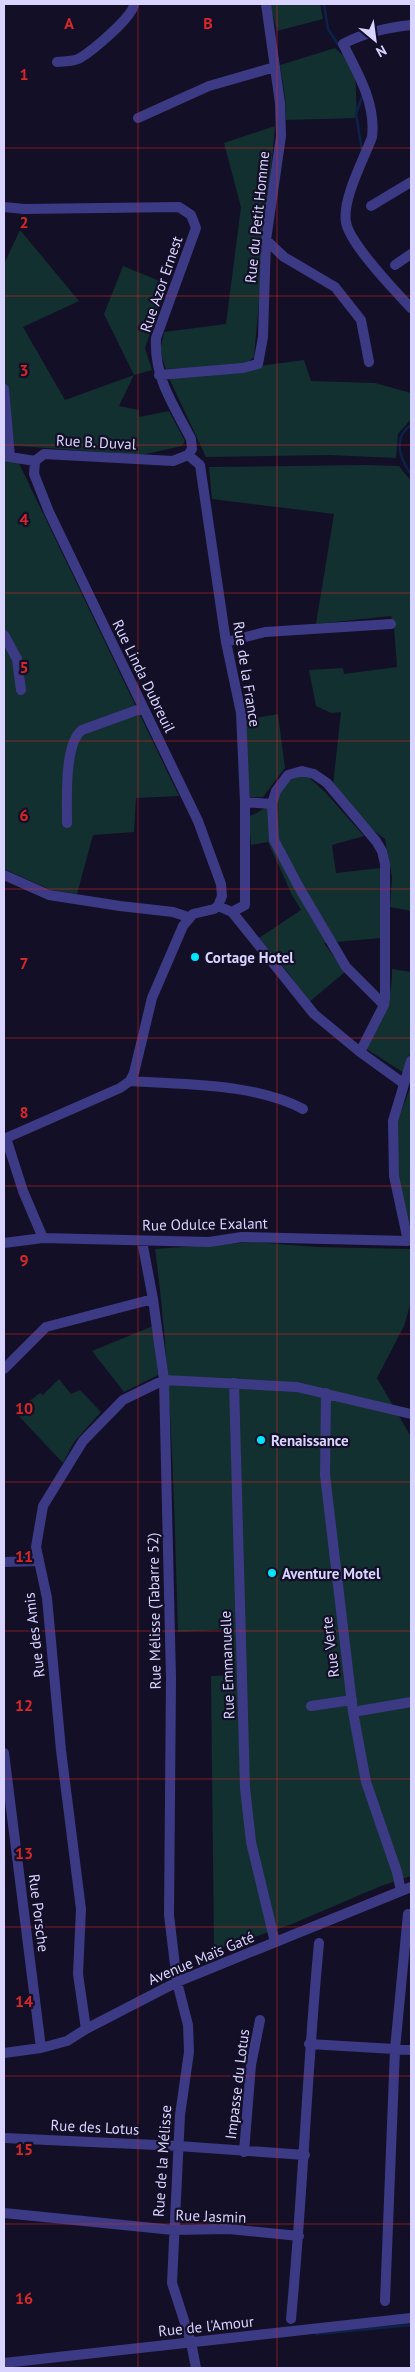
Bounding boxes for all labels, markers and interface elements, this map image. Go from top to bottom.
text: A [64,13,74,33]
text: B [203,13,213,33]
north arrow [350,15,400,65]
text: N [373,41,390,61]
text: 1 [19,64,29,84]
street label: Rue du Petit Homme [241,150,273,284]
text: 2 [19,212,29,232]
street label: Rue Azor Ernest [136,233,186,335]
text: 3 [19,360,29,380]
street label: Rue B. Duval [55,430,137,454]
text: 4 [19,509,29,529]
street label: Rue Linda Dubreuil [108,616,180,736]
street label: Rue de la France [229,620,265,728]
text: 5 [19,657,29,677]
text: 6 [19,805,29,825]
place label: Cortage Hotel [205,948,294,967]
marker: Cortage Hotel [189,951,201,963]
text: 7 [19,953,29,973]
text: 8 [19,1102,29,1122]
street label: Rue Odulce Exalant [142,1213,268,1235]
text: 9 [19,1250,29,1270]
text: 10 [15,1398,33,1418]
place label: Renaissance [271,1431,349,1450]
marker: Renaissance [255,1434,267,1446]
street label: Rue Mélisse (Tabarre 52) [143,1532,165,1690]
text: 11 [15,1546,33,1566]
place label: Aventure Motel [282,1564,381,1583]
marker: Aventure Motel [266,1567,278,1579]
street label: Rue des Amis [19,1592,49,1678]
street label: Rue Emmanuelle [216,1610,238,1720]
street label: Rue Verte [317,1615,343,1679]
text: 12 [15,1695,33,1715]
text: 13 [15,1843,33,1863]
street label: Rue Porsche [25,1873,53,1953]
street label: Avenue Maïs Gaté [145,1927,257,1989]
text: 14 [15,1991,33,2011]
street label: Impasse du Lotus [221,2028,253,2140]
street label: Rue de la Mélisse [149,2104,175,2218]
street label: Rue des Lotus [50,2115,140,2139]
text: 15 [15,2139,33,2159]
street label: Rue Jasmin [175,2205,247,2227]
text: 16 [15,2288,33,2308]
street label: Rue de l'Amour [157,2312,255,2340]

